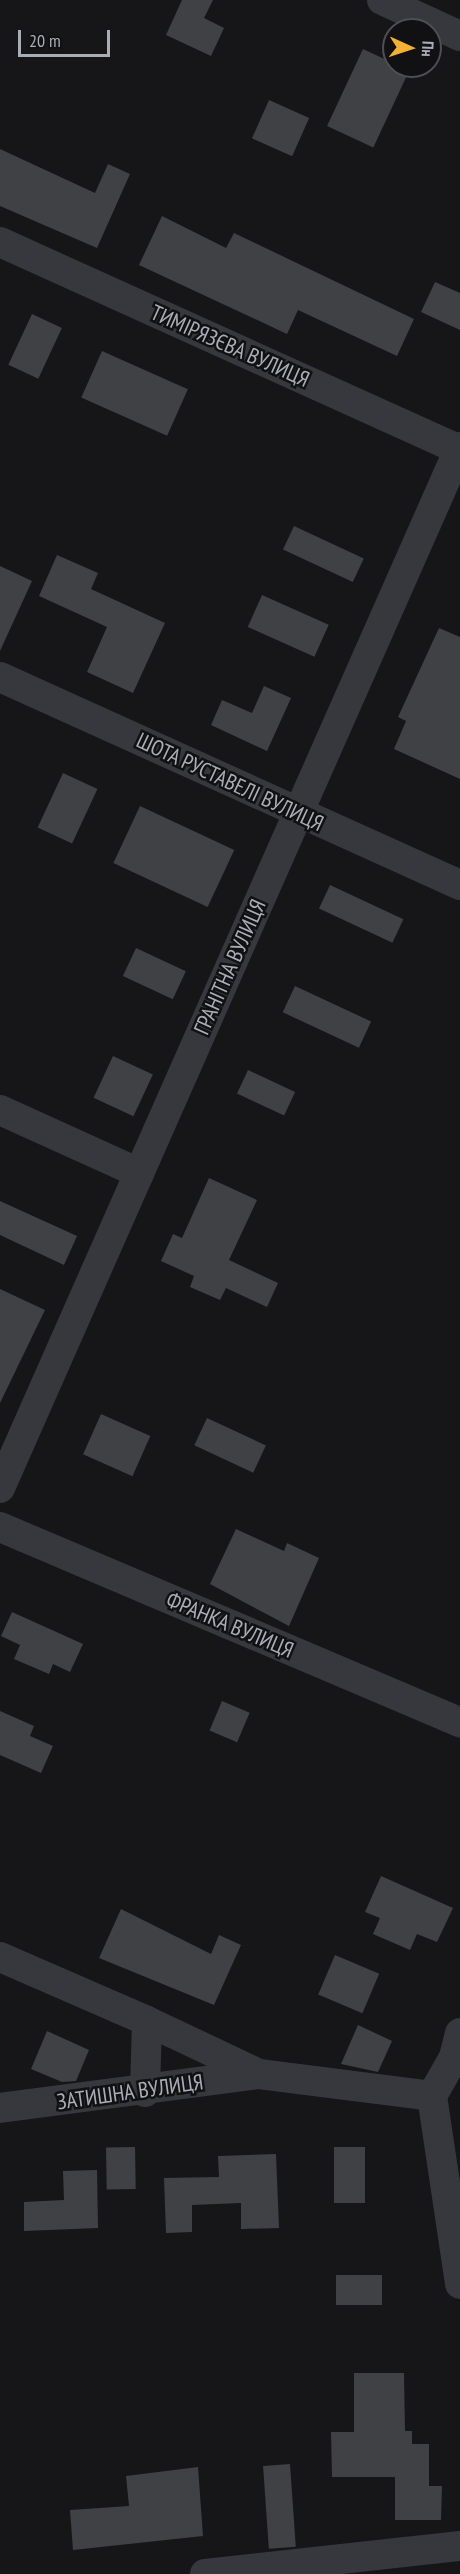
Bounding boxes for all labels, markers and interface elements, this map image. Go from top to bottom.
scale bar [21,18,112,56]
north arrow [382,18,442,78]
text: 20 m [29,29,61,52]
text: Пн [418,41,438,57]
street label: ТИМІРЯЗЄВА ВУЛИЦЯ [146,299,314,393]
street label: ШОТА РУСТАВЕЛІ ВУЛИЦЯ [132,727,328,837]
street label: ГРАНІТНА ВУЛИЦЯ [188,895,272,1039]
street label: ФРАНКА ВУЛИЦЯ [162,1586,298,1664]
street label: ЗАТИШНА ВУЛИЦЯ [55,2069,205,2115]

